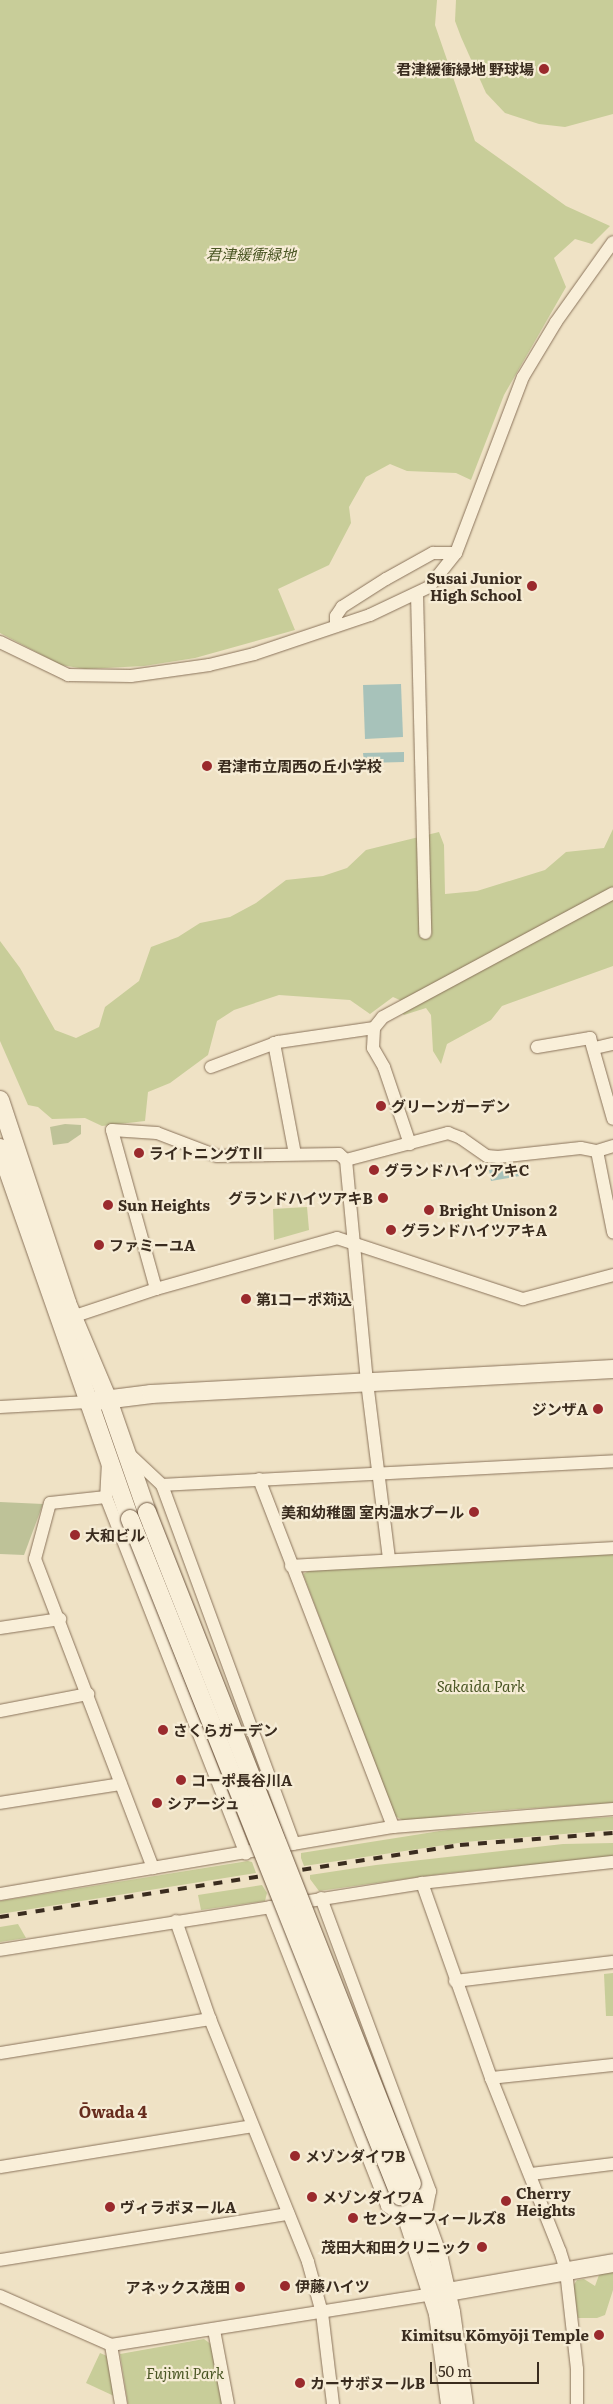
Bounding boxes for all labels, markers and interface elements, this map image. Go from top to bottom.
place label: 君津緩衝緑地 野球場 [396,60,534,78]
marker: 君津緩衝緑地 野球場 [538,63,550,75]
park label: 君津緩衝緑地 [206,245,296,263]
place label: Susai Junior High School [426,568,522,603]
marker: Susai Junior High School [526,580,538,592]
place label: 君津市立周西の丘小学校 [217,757,382,775]
marker: 君津市立周西の丘小学校 [201,760,213,772]
place label: グリーンガーデン [391,1097,511,1115]
marker: グリーンガーデン [375,1100,387,1112]
place label: ライトニングTⅡ [149,1144,265,1162]
marker: ライトニングTⅡ [133,1147,145,1159]
place label: グランドハイツアキC [384,1161,530,1179]
marker: グランドハイツアキC [368,1164,380,1176]
place label: グランドハイツアキB [228,1189,373,1207]
marker: グランドハイツアキB [377,1192,389,1204]
place label: Sun Heights [118,1196,210,1214]
marker: Sun Heights [102,1199,114,1211]
place label: Bright Unison 2 [439,1201,557,1219]
marker: Bright Unison 2 [423,1204,435,1216]
place label: グランドハイツアキA [401,1221,547,1239]
marker: グランドハイツアキA [385,1224,397,1236]
place label: ファミーユA [109,1236,195,1254]
marker: ファミーユA [93,1239,105,1251]
place label: 第1コーポ苅込 [256,1290,352,1308]
marker: 第1コーポ苅込 [240,1293,252,1305]
place label: ジンザA [532,1400,588,1418]
marker: ジンザA [592,1403,604,1415]
place label: 美和幼稚園 室内温水プール [281,1503,464,1521]
marker: 美和幼稚園 室内温水プール [468,1506,480,1518]
place label: 大和ビル [85,1526,145,1544]
marker: 大和ビル [69,1529,81,1541]
park label: Sakaida Park [437,1677,525,1695]
place label: さくらガーデン [173,1721,278,1739]
marker: さくらガーデン [157,1724,169,1736]
place label: コーポ長谷川A [191,1771,292,1789]
marker: コーポ長谷川A [175,1774,187,1786]
place label: シアージュ [167,1794,241,1812]
marker: シアージュ [151,1797,163,1809]
district label: Ōwada 4 [79,2101,147,2121]
place label: メゾンダイワB [305,2147,405,2165]
marker: メゾンダイワB [289,2150,301,2162]
place label: Cherry Heights [516,2183,575,2218]
place label: メゾンダイワA [322,2188,423,2206]
marker: メゾンダイワA [306,2191,318,2203]
marker: Cherry Heights [500,2195,512,2207]
place label: ヴィラボヌールA [120,2198,236,2216]
marker: ヴィラボヌールA [104,2201,116,2213]
place label: センターフィールズ8 [363,2209,507,2227]
marker: センターフィールズ8 [347,2212,359,2224]
place label: 茂田大和田クリニック [321,2238,471,2256]
marker: 茂田大和田クリニック [475,2240,489,2254]
place label: 伊藤ハイツ [295,2277,370,2295]
place label: アネックス茂田 [125,2278,230,2296]
marker: 伊藤ハイツ [279,2280,291,2292]
marker: アネックス茂田 [234,2281,246,2293]
place label: Kimitsu Kōmyōji Temple [401,2326,589,2344]
marker: Kimitsu Kōmyōji Temple [593,2329,605,2341]
scale bar [433,2352,542,2384]
text: 50 m [438,2359,472,2382]
park label: Fujimi Park [146,2364,224,2382]
place label: カーサボヌールB [310,2374,425,2392]
marker: カーサボヌールB [294,2377,306,2389]

